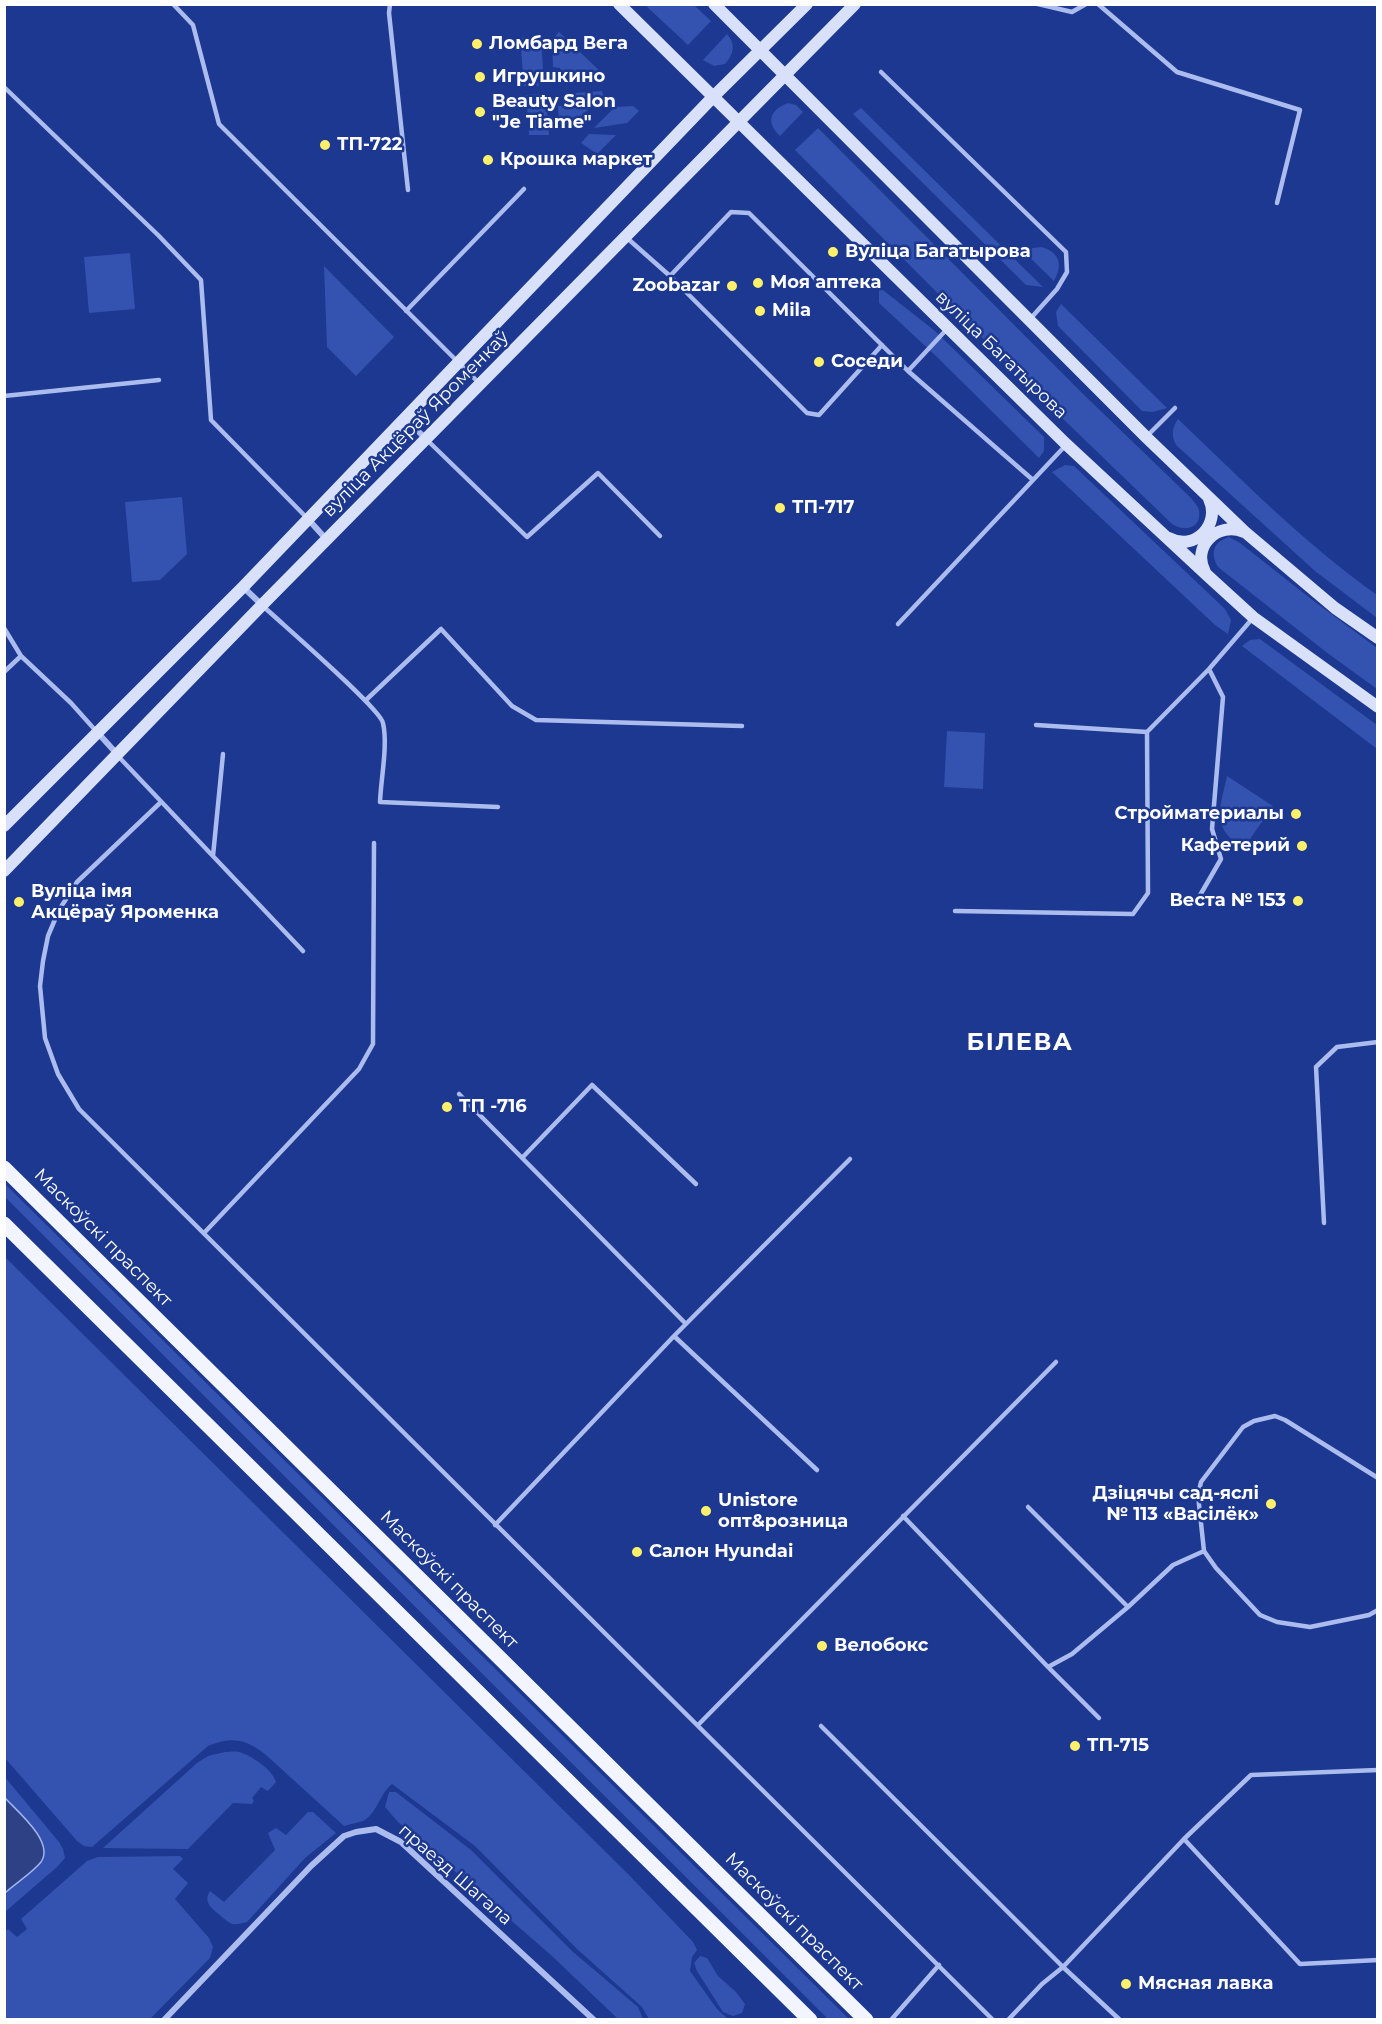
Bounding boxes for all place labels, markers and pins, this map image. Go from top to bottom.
place label: Ломбард Вега [489,33,628,55]
marker: Ломбард Вега [470,37,484,51]
place label: Игрушкино [492,66,605,88]
marker: Игрушкино [473,70,487,84]
place label: Beauty Salon "Je Tiame" [492,91,616,134]
marker: Beauty Salon "Je Tiame" [473,105,487,119]
place label: ТП-722 [337,134,402,156]
marker: ТП-722 [318,138,332,152]
place label: Крошка маркет [500,149,652,171]
marker: Крошка маркет [481,153,495,167]
place label: Вуліца Багатырова [845,241,1031,263]
marker: Вуліца Багатырова [826,245,840,259]
place label: Моя аптека [770,272,881,294]
place label: Zoobazar [632,275,720,297]
marker: Моя аптека [751,276,765,290]
marker: Zoobazar [725,279,739,293]
place label: Mila [772,300,811,322]
marker: Mila [753,304,767,318]
place label: Соседи [831,351,903,373]
marker: Соседи [812,355,826,369]
place label: ТП-717 [792,497,854,519]
marker: ТП-717 [773,501,787,515]
place label: Стройматериалы [1115,803,1284,825]
marker: Стройматериалы [1289,807,1303,821]
place label: Кафетерий [1181,835,1290,857]
marker: Кафетерий [1295,839,1309,853]
place label: Вуліца імя Акцёраў Яроменка [31,881,219,924]
place label: Веста № 153 [1169,890,1286,912]
marker: Веста № 153 [1291,894,1305,908]
marker: Вуліца імя Акцёраў Яроменка [12,895,26,909]
place label: ТП -716 [459,1096,527,1118]
marker: ТП -716 [440,1100,454,1114]
place label: Дзіцячы сад-яслі № 113 «Васілёк» [1093,1483,1259,1526]
place label: Unistore опт&розница [718,1490,848,1532]
marker: Дзіцячы сад-яслі № 113 «Васілёк» [1264,1497,1278,1511]
marker: Unistore опт&розница [699,1504,713,1518]
place label: Салон Hyundai [649,1541,793,1563]
marker: Салон Hyundai [630,1545,644,1559]
place label: Велобокс [834,1635,928,1657]
marker: Велобокс [815,1639,829,1653]
place label: ТП-715 [1087,1735,1149,1757]
marker: ТП-715 [1068,1739,1082,1753]
place label: Мясная лавка [1138,1973,1273,1995]
marker: Мясная лавка [1119,1977,1133,1991]

